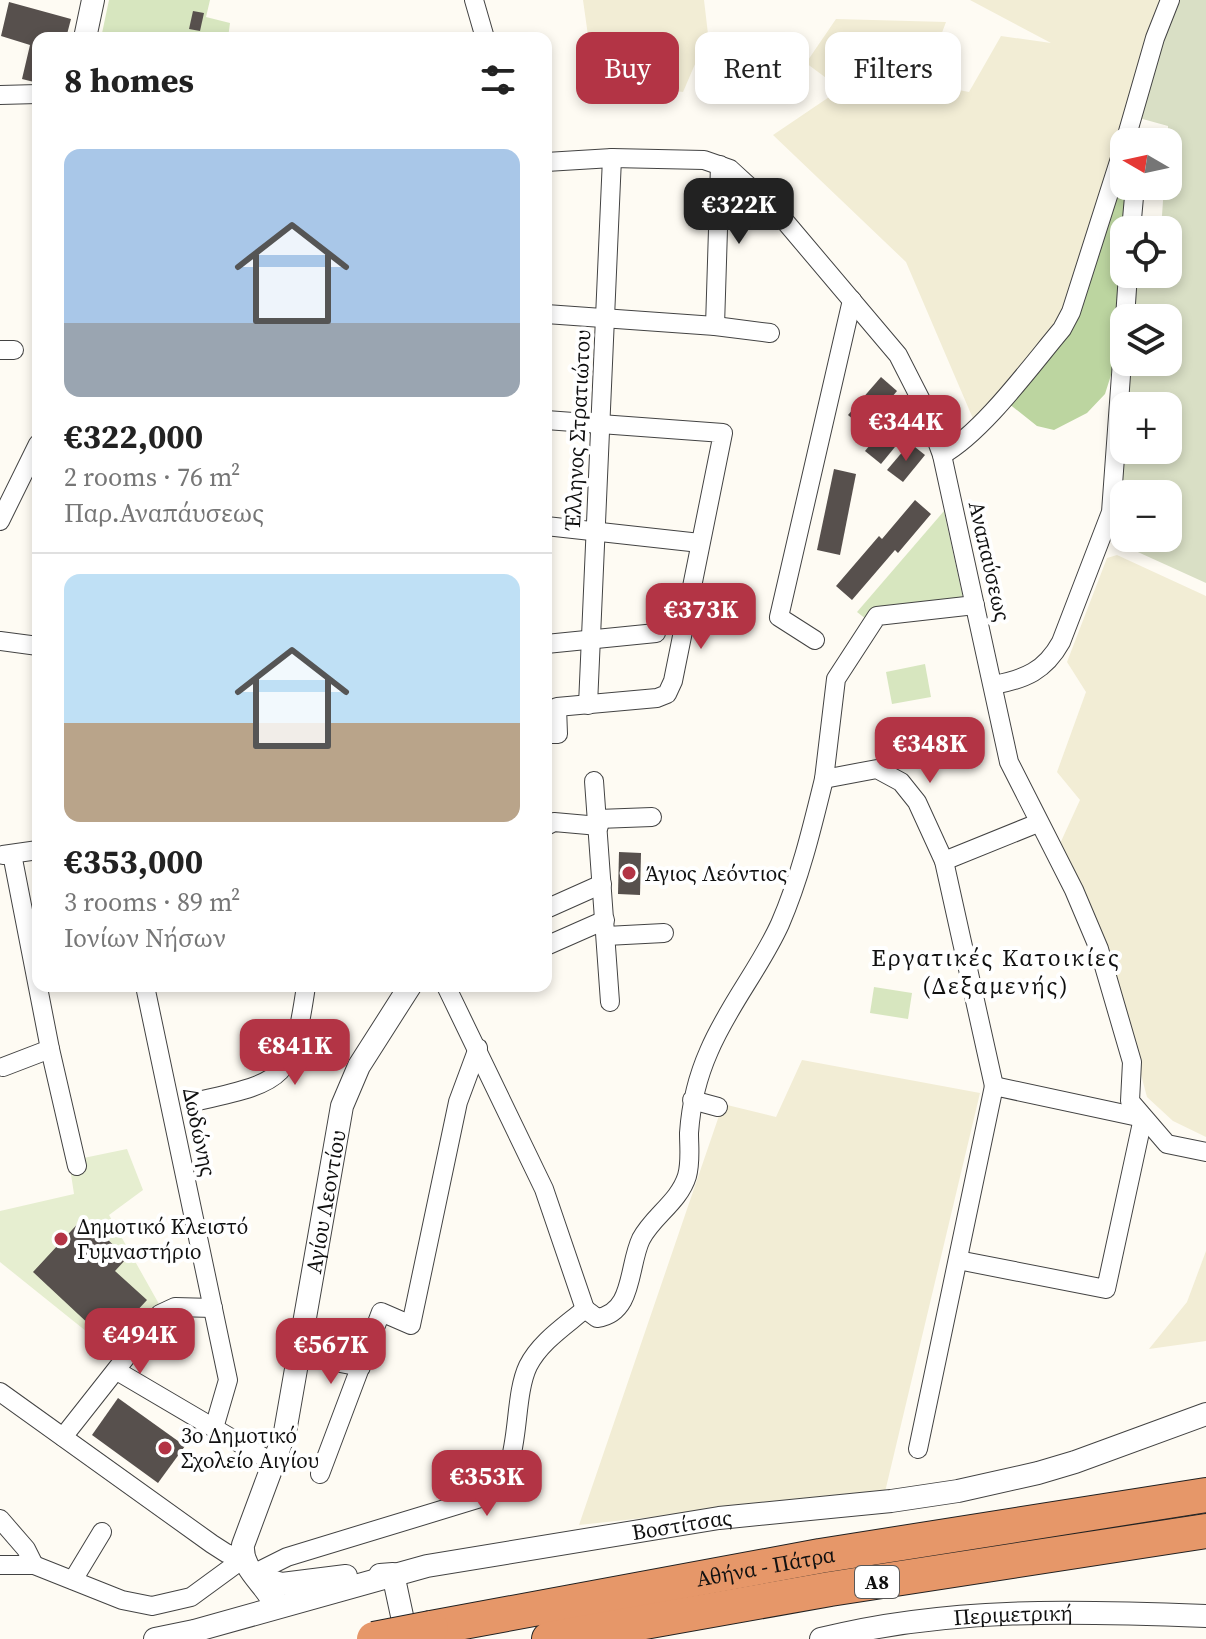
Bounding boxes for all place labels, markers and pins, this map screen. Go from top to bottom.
pin: €322K [683,178,795,246]
pin: €344K [850,395,962,463]
pin: €373K [645,583,757,651]
pin: €348K [874,717,986,785]
place label: Άγιος Λεόντιος [645,858,787,888]
marker: Άγιος Λεόντιος [620,864,638,882]
pin: €841K [239,1019,351,1087]
place label: Δημοτικό Κλειστό Γυμναστήριο [77,1211,248,1266]
marker: Δημοτικό Κλειστό Γυμναστήριο [52,1230,70,1248]
pin: €494K [84,1308,196,1376]
pin: €567K [275,1318,387,1386]
place label: 3ο Δημοτικό Σχολείο Αιγίου [181,1420,319,1475]
marker: 3ο Δημοτικό Σχολείο Αιγίου [156,1439,174,1457]
pin: €353K [431,1450,543,1518]

